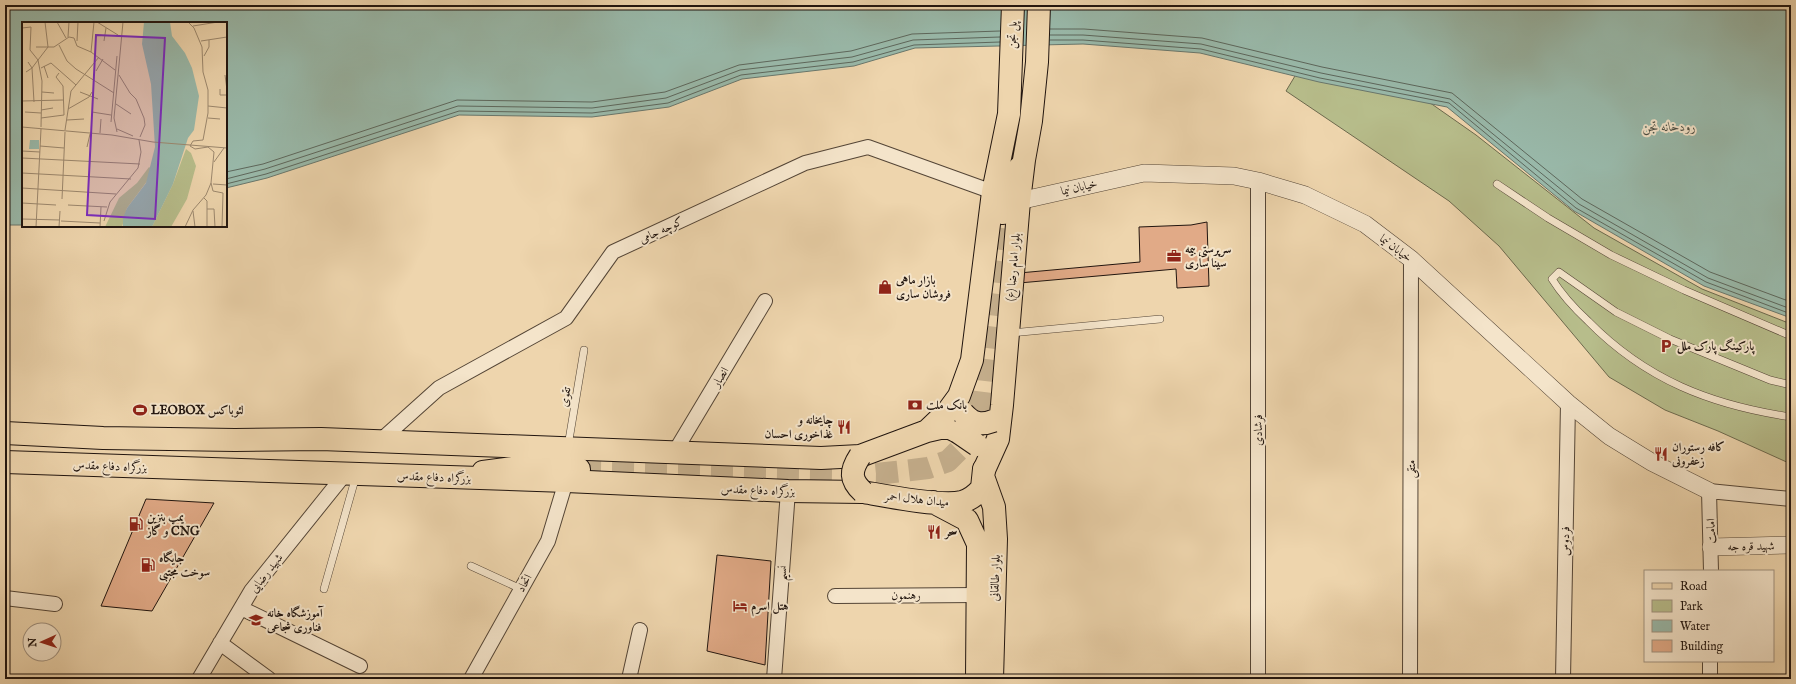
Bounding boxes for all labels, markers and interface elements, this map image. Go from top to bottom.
street label: پل تجن [1004,20,1022,49]
inset map [22,22,227,227]
water label: رودخانه تجن [1642,119,1696,136]
street label: خیابان نیما [1059,176,1099,199]
street label: کوچه جامی [637,214,686,248]
street label: خیابان نیما [1376,231,1415,266]
street label: بلوار امام رضا (ع) [1003,232,1027,302]
place label: سرپرستی بیمه سینا ساری [1185,242,1232,271]
office icon: سرپرستی بیمه سینا ساری [1166,248,1182,264]
place label: بازار ماهی فروشان ساری [895,273,951,302]
shop icon: بازار ماهی فروشان ساری [877,279,893,295]
parking icon: پارکینگ پارک ملل [1658,338,1674,354]
place label: پارکینگ پارک ملل [1677,338,1755,355]
street label: انصار [708,364,732,391]
street label: تقوی [556,385,575,408]
bank icon: بانک ملت [907,397,923,413]
place label: بانک ملت [926,398,967,413]
sports icon: LEOBOX لئوباکس [132,402,148,418]
place label: LEOBOX لئوباکس [150,403,244,418]
place label: چایخانه و غذاخوری احسان [765,413,833,442]
street label: فرشادی [1251,414,1266,446]
restaurant icon: چایخانه و غذاخوری احسان [836,419,852,435]
place label: کافه رستوران زعفرونی [1671,440,1725,469]
restaurant icon: کافه رستوران زعفرونی [1653,446,1669,462]
street label: بزرگراه دفاع مقدس [72,457,147,478]
street label: متقی [1404,460,1420,478]
street label: بزرگراه دفاع مقدس [396,468,471,489]
street label: بزرگراه دفاع مقدس [720,481,795,502]
street label: میدان هلال احمر [882,488,950,510]
place label: پمپ بنزین و گاز CNG [145,510,200,539]
fuel station icon: پمپ بنزین و گاز CNG [128,516,144,532]
street label: امامت [1703,518,1720,544]
restaurant icon: سحر [926,524,942,540]
place label: سحر [943,525,958,540]
street label: فردوس [1558,526,1573,556]
street label: شهید قره جه [1727,539,1775,554]
place label: جایگاه سوخت مجتبی [159,550,210,582]
street label: شهید رضایی [246,551,286,596]
street label: بلوار طالقانی [987,554,1004,602]
fuel station icon: جایگاه سوخت مجتبی [140,557,156,573]
street label: نسیم [774,565,795,581]
legend [1644,570,1774,662]
street label: اتحاد [513,571,536,595]
text: Road [1680,579,1708,594]
street label: رهنمون [891,588,921,603]
hotel icon: هتل اسرم [732,598,748,614]
place label: هتل اسرم [751,599,789,617]
text: Park [1680,599,1703,614]
place label: آموزشگاه خانه فناوری شجاعی [266,605,324,635]
school or university icon: آموزشگاه خانه فناوری شجاعی [248,612,264,628]
text: Water [1680,619,1711,634]
north arrow [22,622,62,662]
text: N [26,637,40,649]
text: Building [1680,639,1724,654]

